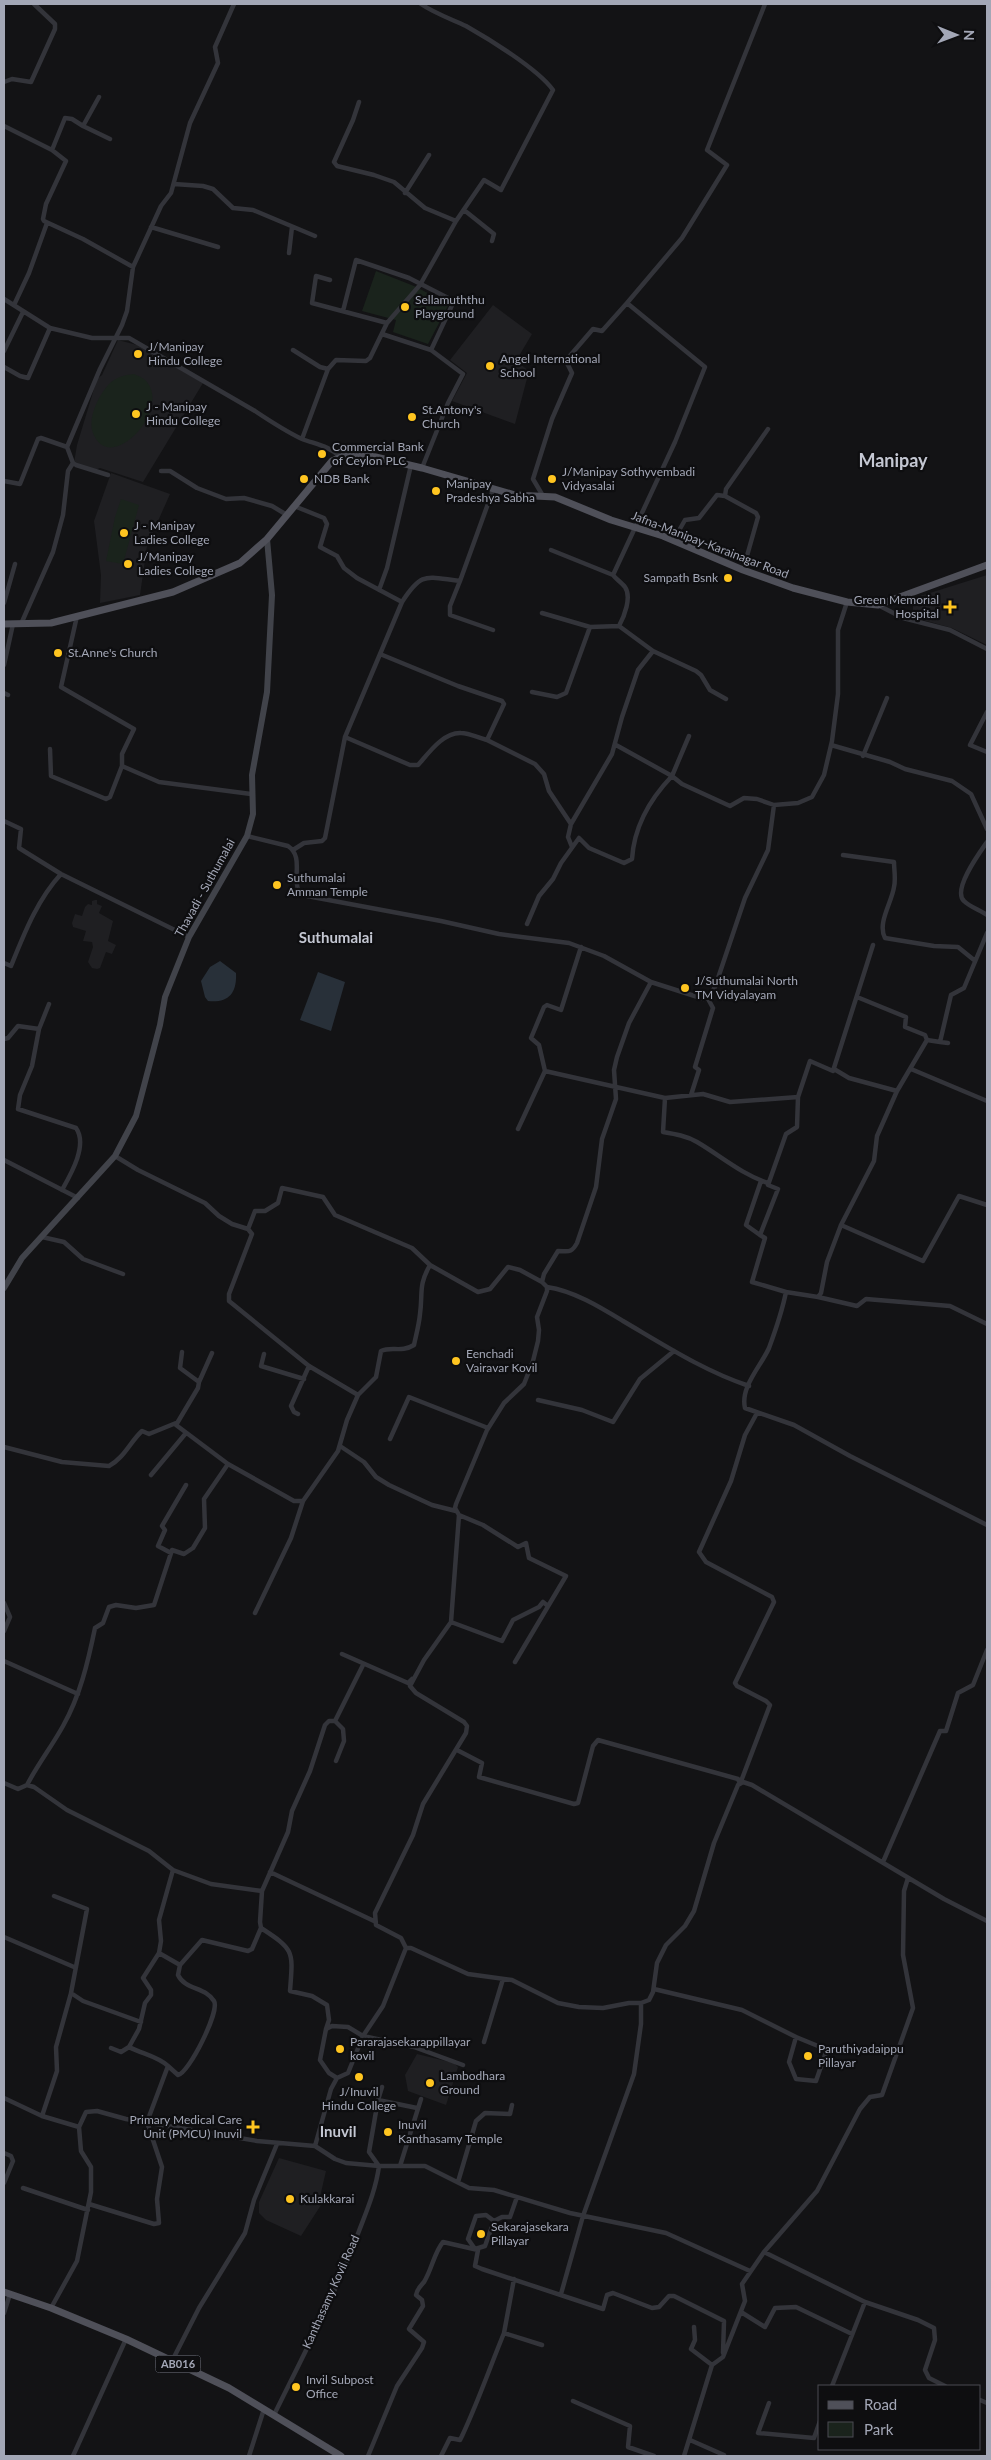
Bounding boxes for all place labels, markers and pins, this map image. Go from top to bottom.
place label: Sellamuththu Playground [415,292,485,321]
marker: Sellamuththu Playground [399,301,411,313]
place label: J/Manipay Hindu College [148,339,222,368]
marker: J/Manipay Hindu College [132,348,144,360]
place label: Angel International School [500,351,600,380]
marker: Angel International School [484,360,496,372]
place label: J - Manipay Hindu College [146,399,220,428]
place label: St.Antony's Church [422,402,481,431]
marker: J - Manipay Hindu College [130,408,142,420]
marker: St.Antony's Church [406,411,418,423]
place label: Commercial Bank of Ceylon PLC [332,439,425,468]
marker: Commercial Bank of Ceylon PLC [316,448,328,460]
place label: J/Manipay Sothyvembadi Vidyasalai [562,464,695,493]
place label: NDB Bank [314,471,370,486]
marker: NDB Bank [298,473,310,485]
marker: J/Manipay Sothyvembadi Vidyasalai [546,473,558,485]
place label: Manipay Pradeshya Sabha [446,476,535,505]
marker: Manipay Pradeshya Sabha [430,485,442,497]
place label: J - Manipay Ladies College [134,518,210,547]
marker: J - Manipay Ladies College [118,527,130,539]
place label: J/Manipay Ladies College [138,549,214,578]
marker: J/Manipay Ladies College [122,558,134,570]
place label: Sampath Bsnk [644,570,719,585]
marker: Sampath Bsnk [722,572,734,584]
place label: Green Memorial Hospital [854,592,939,621]
marker: Green Memorial Hospital [943,600,957,614]
place label: St.Anne's Church [68,645,158,660]
marker: St.Anne's Church [52,647,64,659]
place label: Suthumalai Amman Temple [287,870,368,899]
marker: Suthumalai Amman Temple [271,879,283,891]
place label: J/Suthumalai North TM Vidyalayam [695,973,798,1002]
marker: J/Suthumalai North TM Vidyalayam [679,982,691,994]
place label: Eenchadi Vairavar Kovil [466,1346,537,1375]
marker: Eenchadi Vairavar Kovil [450,1355,462,1367]
place label: Pararajasekarappillayar kovil [350,2034,471,2063]
place label: Paruthiyadaippu Pillayar [818,2041,904,2070]
marker: Pararajasekarappillayar kovil [334,2043,346,2055]
marker: Paruthiyadaippu Pillayar [802,2050,814,2062]
place label: Lambodhara Ground [440,2068,505,2097]
marker: J/Inuvil Hindu College [353,2071,365,2083]
marker: Lambodhara Ground [424,2077,436,2089]
place label: J/Inuvil Hindu College [322,2084,396,2113]
place label: Primary Medical Care Unit (PMCU) Inuvil [130,2112,242,2141]
place label: Inuvil Kanthasamy Temple [398,2117,503,2146]
marker: Primary Medical Care Unit (PMCU) Inuvil [246,2120,260,2134]
marker: Inuvil Kanthasamy Temple [382,2126,394,2138]
place label: Kulakkarai [300,2191,355,2206]
marker: Kulakkarai [284,2193,296,2205]
place label: Sekarajasekara Pillayar [491,2219,569,2248]
marker: Sekarajasekara Pillayar [475,2228,487,2240]
place label: Invil Subpost Office [306,2372,374,2401]
marker: Invil Subpost Office [290,2381,302,2393]

